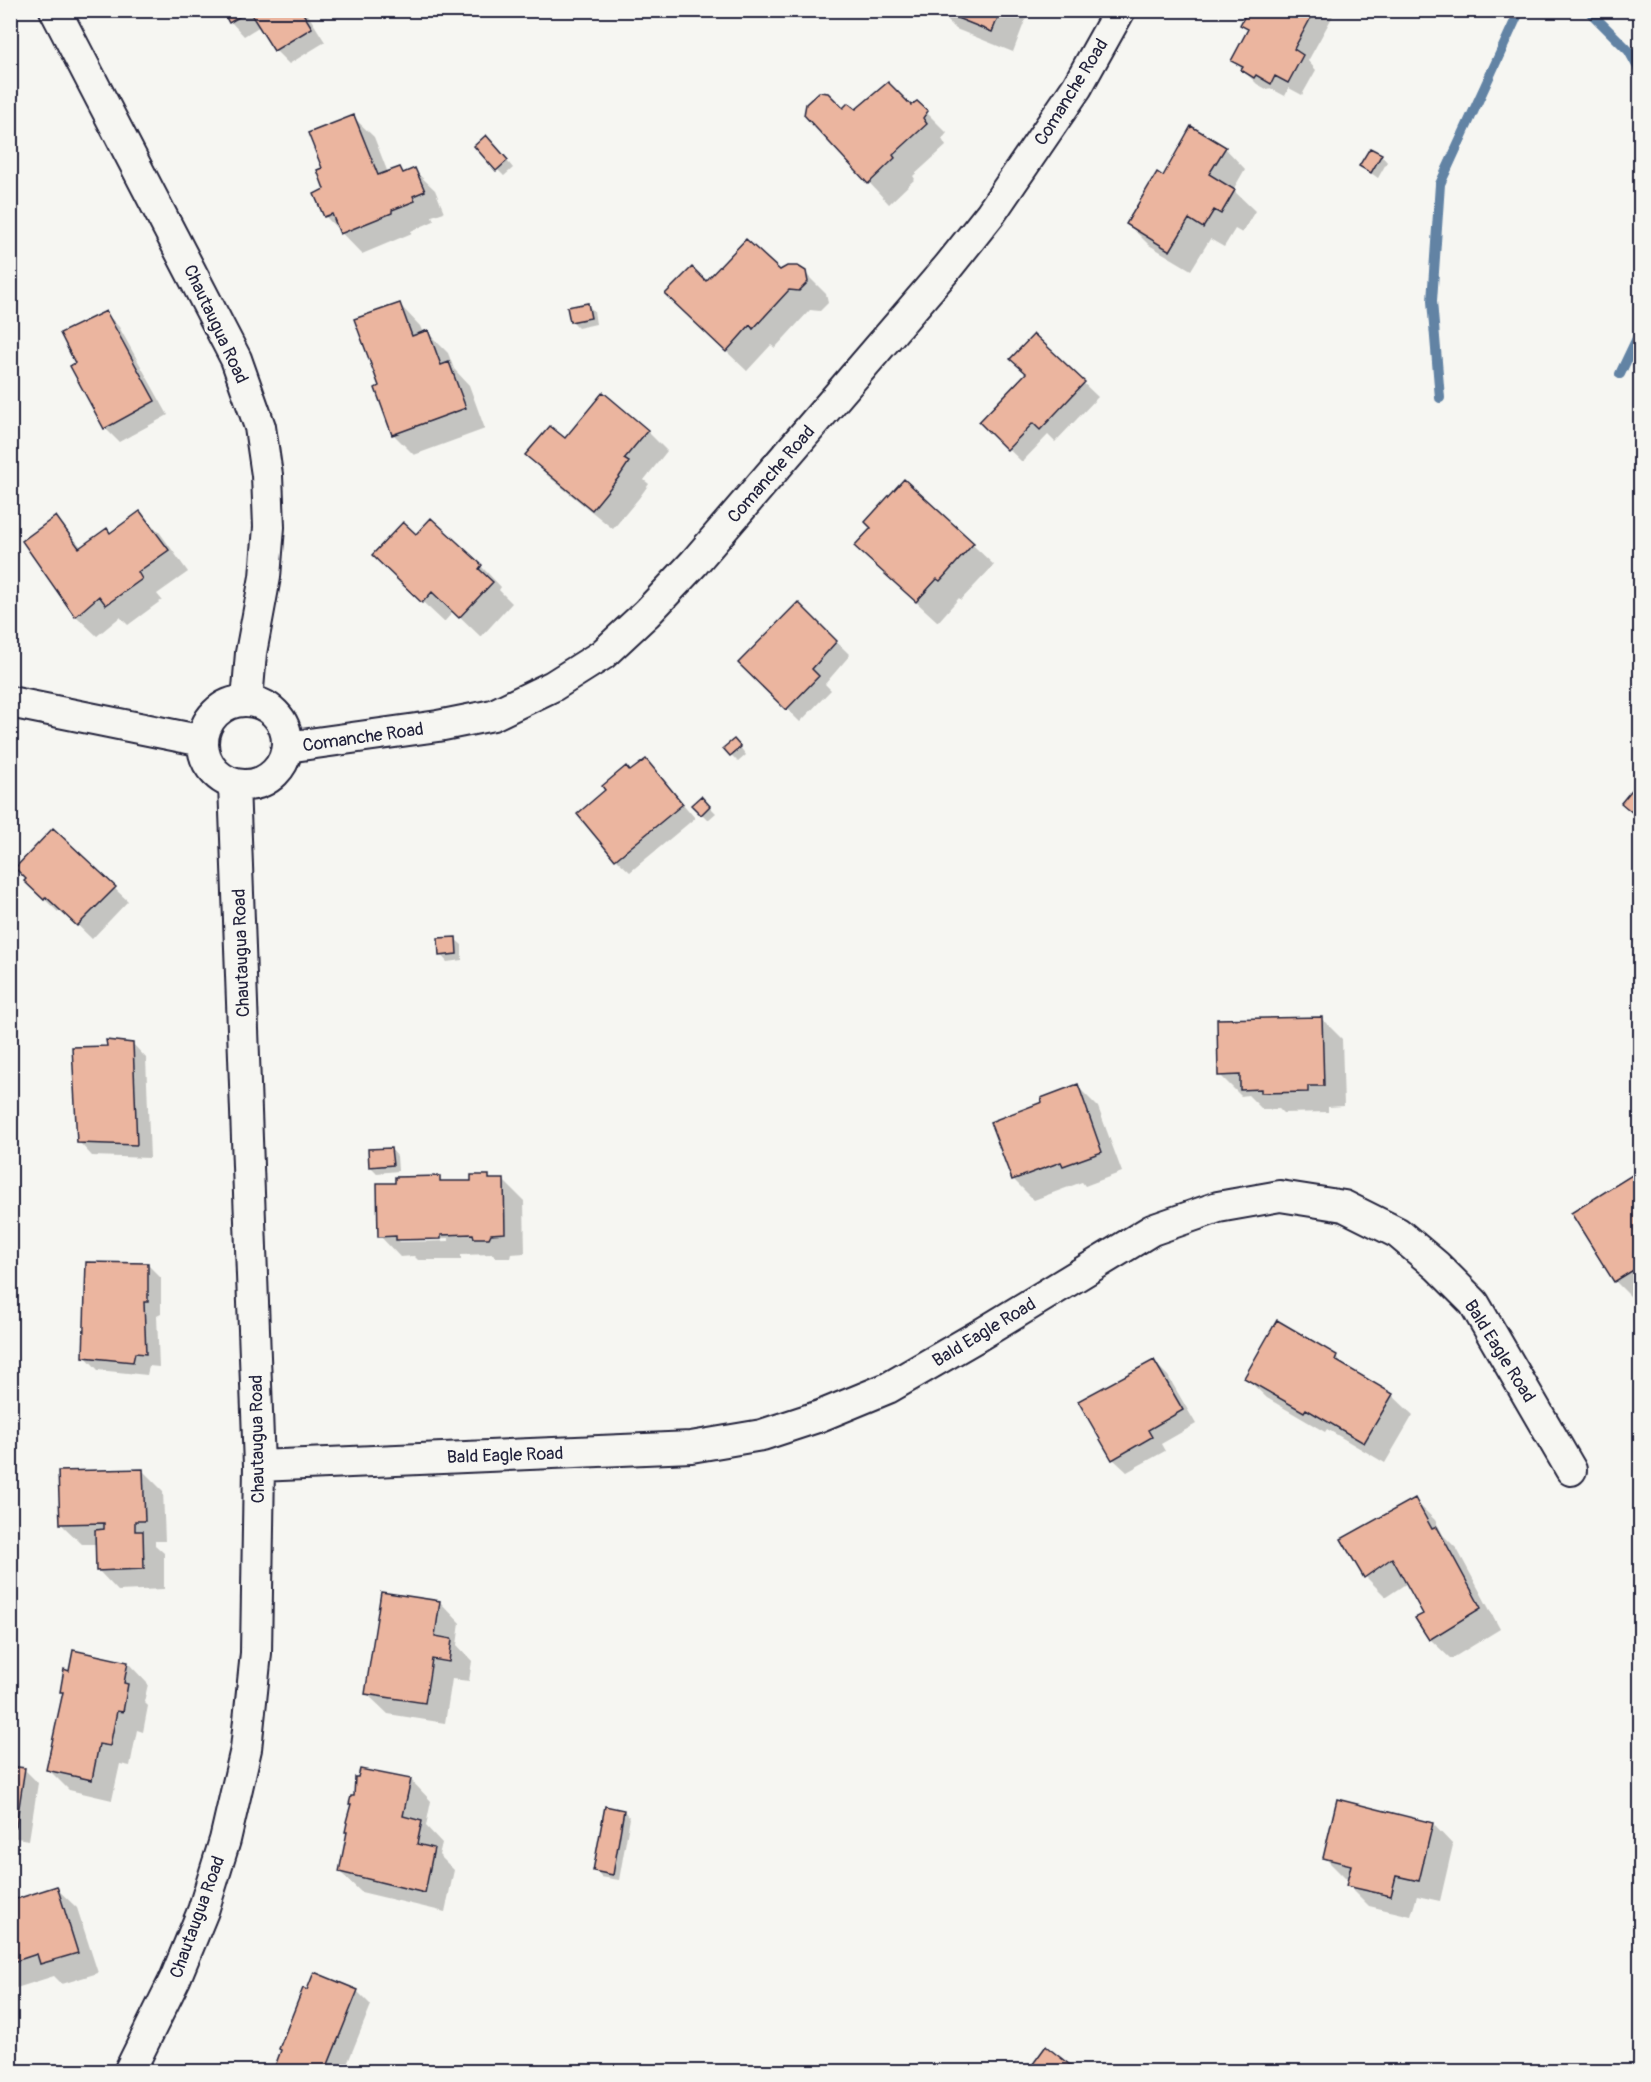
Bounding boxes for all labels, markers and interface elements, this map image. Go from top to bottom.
street label: Comanche Road [1029,34,1113,150]
street label: Chautaugua Road [178,261,253,387]
street label: Comanche Road [723,421,820,528]
street label: Comanche Road [301,718,425,757]
street label: Chautaugua Road [228,888,255,1018]
street label: Bald Eagle Road [928,1293,1040,1372]
street label: Bald Eagle Road [1459,1296,1540,1407]
street label: Chautaugua Road [245,1375,270,1503]
street label: Bald Eagle Road [446,1442,564,1469]
street label: Chautaugua Road [165,1853,230,1982]

